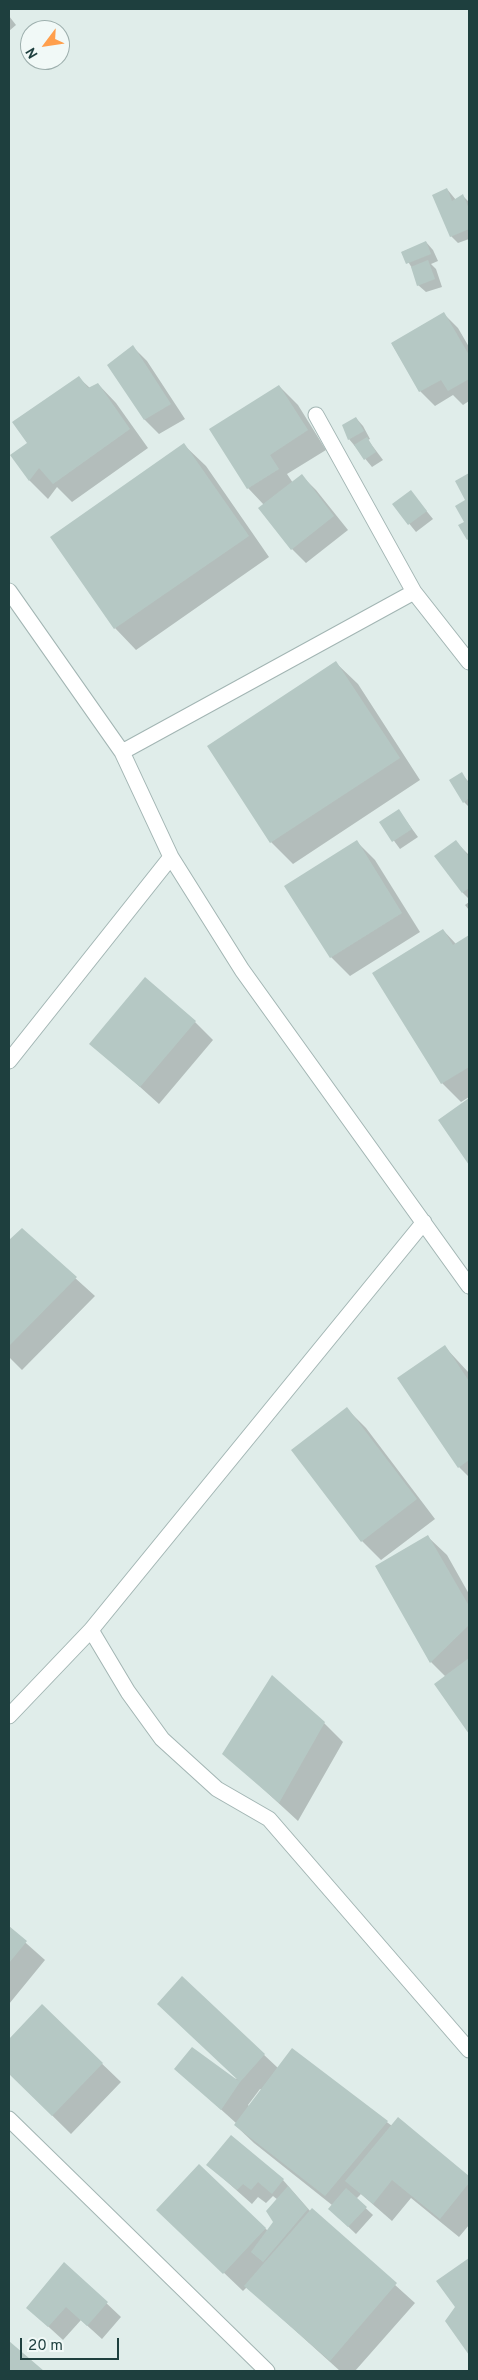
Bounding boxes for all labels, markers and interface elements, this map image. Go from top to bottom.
north arrow [20,20,70,70]
text: N [23,44,42,61]
scale bar [22,2328,121,2360]
text: 20 m [28,2337,63,2356]

